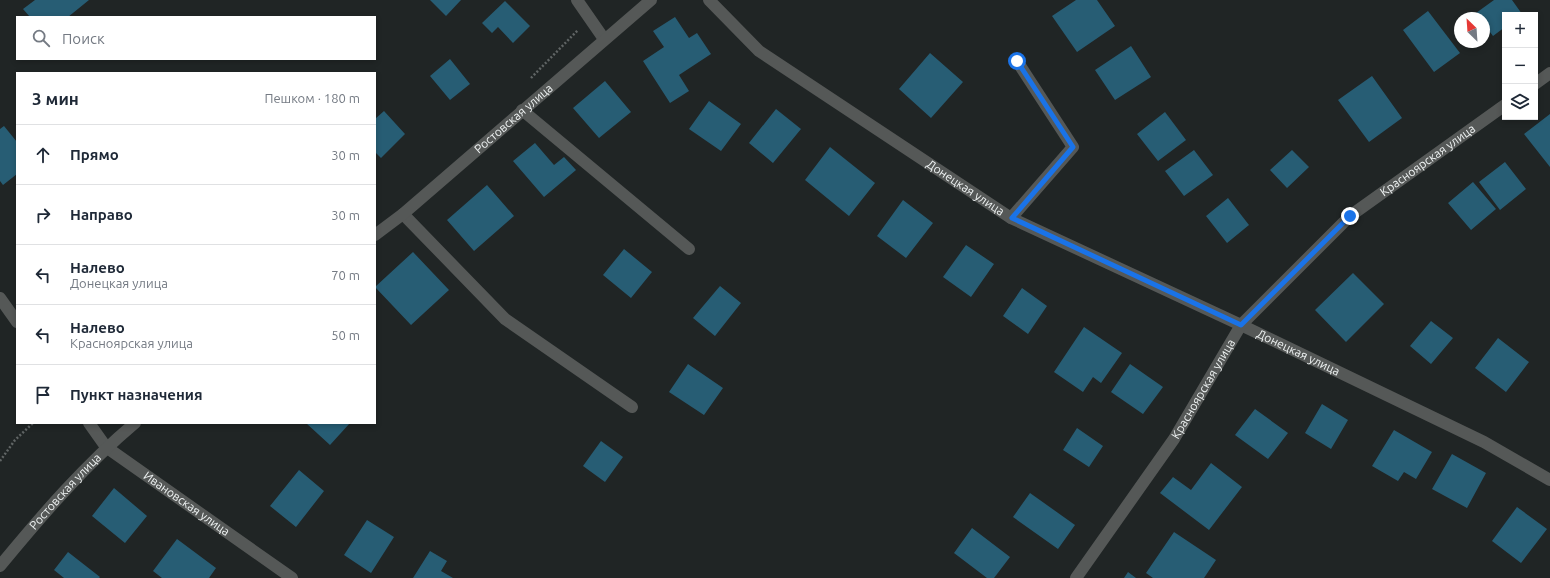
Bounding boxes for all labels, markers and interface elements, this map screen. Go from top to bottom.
north arrow [1454,12,1490,48]
map controls [1502,12,1538,120]
button: + [1502,12,1538,48]
search box [16,16,376,60]
icon: search [30,27,52,49]
text: Поиск [62,30,105,47]
button: − [1502,48,1538,84]
route start [1008,52,1026,70]
street label: Ростовская улица [472,81,555,155]
button: layers [1502,84,1538,120]
text: 3 мин [32,89,79,108]
text: Пешком · 180 m [264,91,360,105]
street label: Красноярская улица [1377,122,1477,198]
icon: ahead [32,144,54,166]
text: Прямо [70,146,119,163]
text: 30 m [331,148,360,162]
street label: Донецкая улица [924,157,1007,218]
icon: right [32,204,54,226]
text: Направо [70,206,133,223]
route end [1341,207,1359,225]
text: 30 m [331,208,360,222]
text: Налево [70,259,125,276]
icon: left [32,264,54,286]
text: 70 m [331,268,360,282]
text: Донецкая улица [70,276,168,290]
text: Налево [70,319,125,336]
icon: left [32,324,54,346]
street label: Донецкая улица [1255,327,1342,378]
text: 50 m [331,328,360,342]
text: Красноярская улица [70,336,193,350]
street label: Красноярская улица [1169,336,1237,441]
icon: arrive [32,384,54,406]
text: Пункт назначения [70,386,203,403]
street label: Ростовская улица [27,451,103,532]
street label: Ивановская улица [141,469,232,538]

